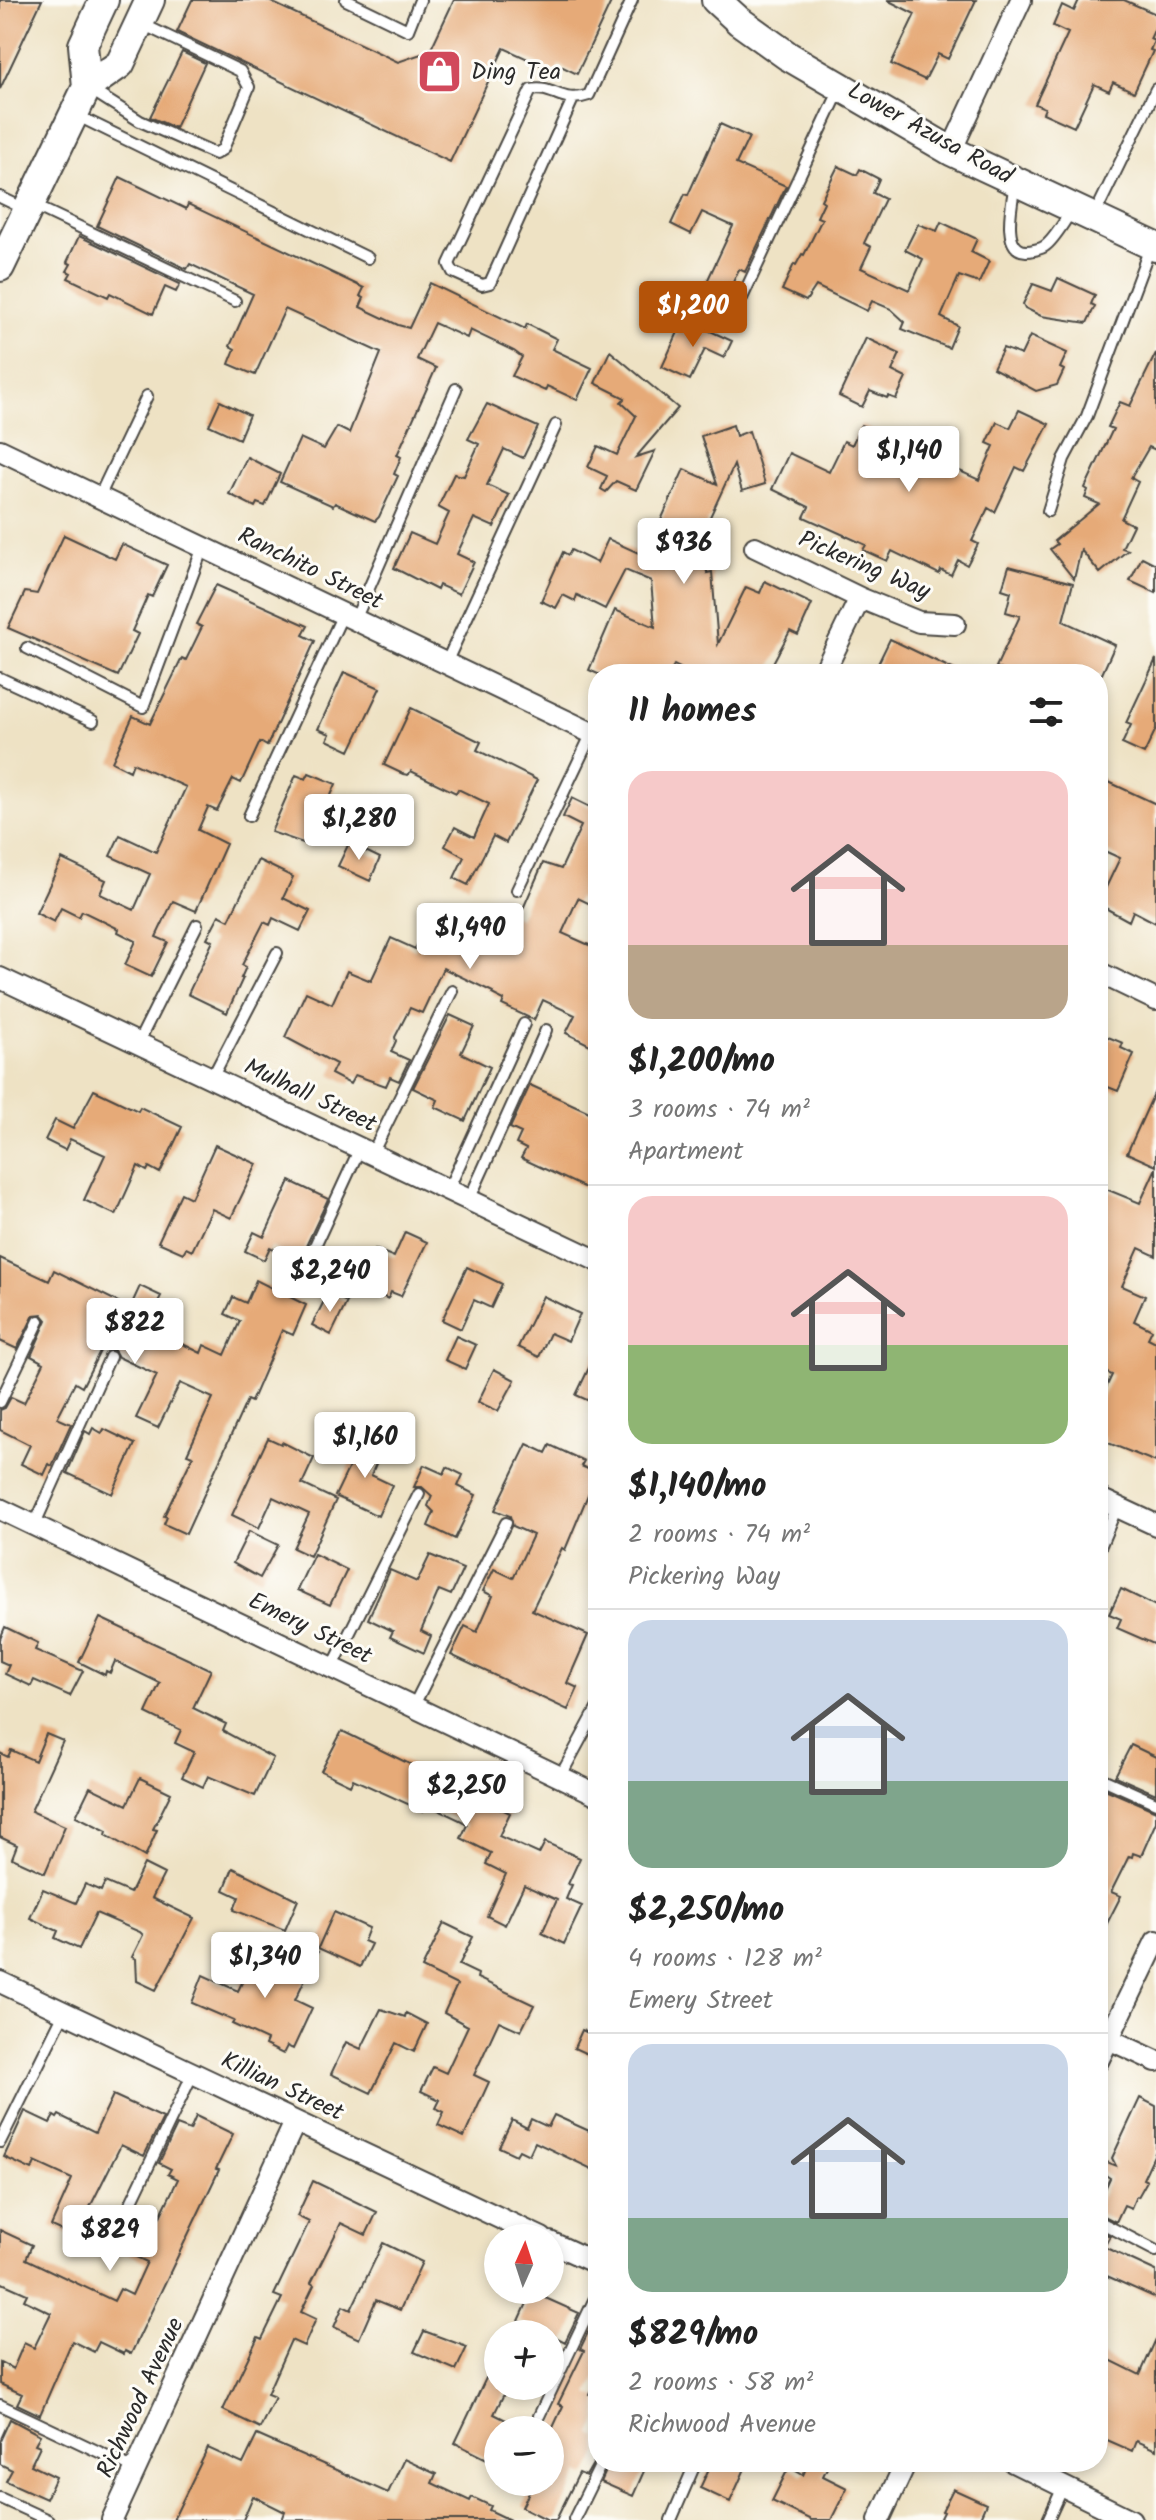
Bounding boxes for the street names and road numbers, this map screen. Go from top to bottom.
street label: Lower Azusa Road [840,72,1021,196]
street label: Ranchito Street [230,517,390,621]
street label: Pickering Way [792,521,937,612]
street label: Mulhall Street [237,1048,384,1144]
street label: Emery Street [241,1582,379,1676]
street label: Killian Street [214,2041,351,2133]
street label: Richwood Avenue [87,2311,195,2485]

